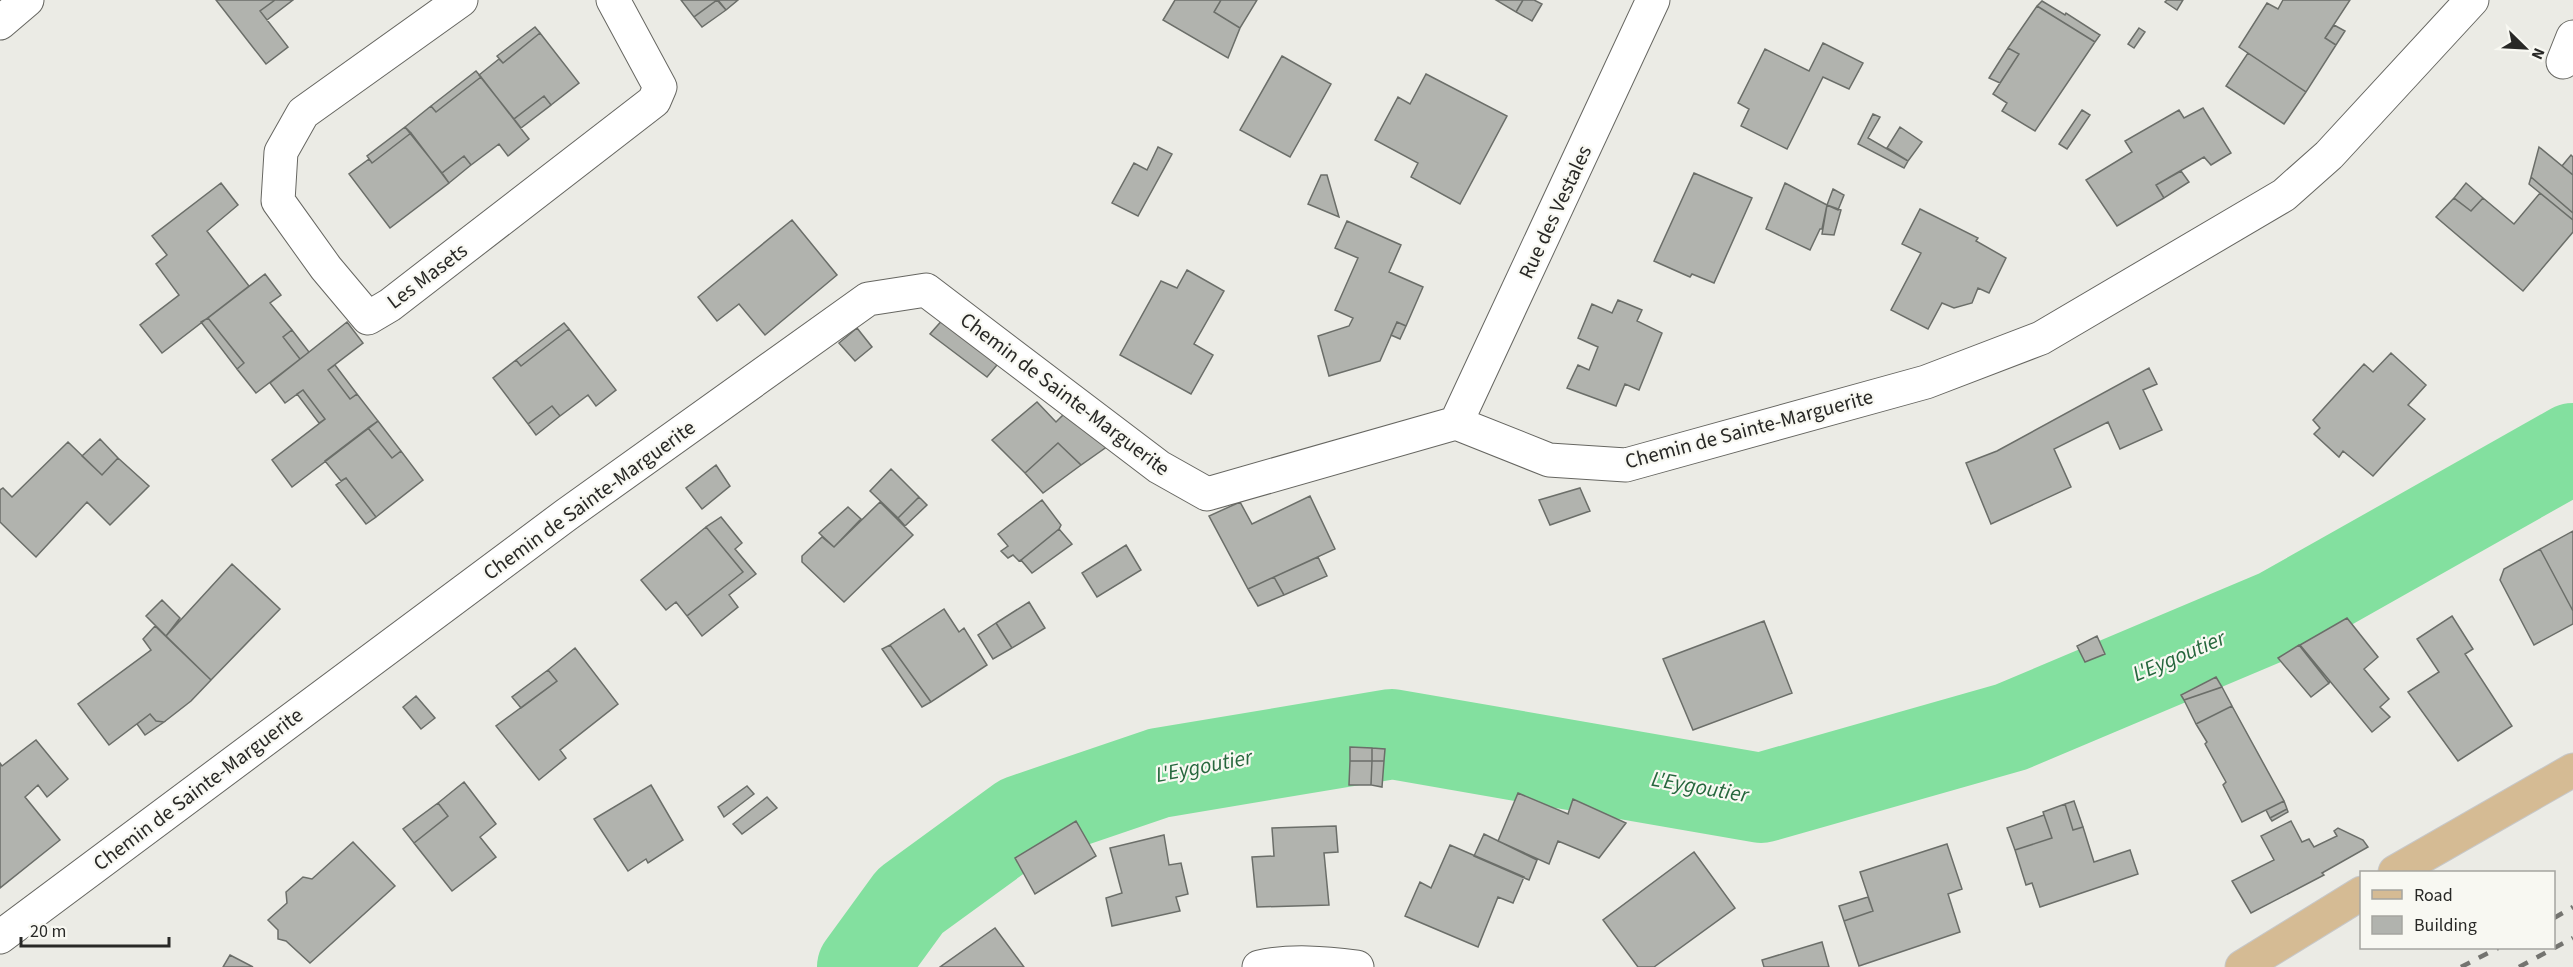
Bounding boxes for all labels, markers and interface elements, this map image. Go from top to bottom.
north arrow [2495,18,2555,78]
text: N [2526,44,2550,63]
street label: Rue des Vestales [1511,140,1599,284]
street label: Les Masets [380,236,474,316]
street label: Chemin de Sainte-Marguerite [954,305,1176,483]
street label: Chemin de Sainte-Marguerite [1622,381,1876,477]
street label: Chemin de Sainte-Marguerite [477,413,701,587]
water label: L'Eygoutier [2128,622,2232,690]
street label: Chemin de Sainte-Marguerite [87,700,309,878]
water label: L'Eygoutier [1153,741,1257,791]
water label: L'Eygoutier [1649,763,1753,812]
legend [2360,871,2555,949]
text: Road [2414,883,2453,908]
scale bar [21,910,170,948]
text: Building [2414,913,2477,938]
text: 20 m [30,919,66,944]

